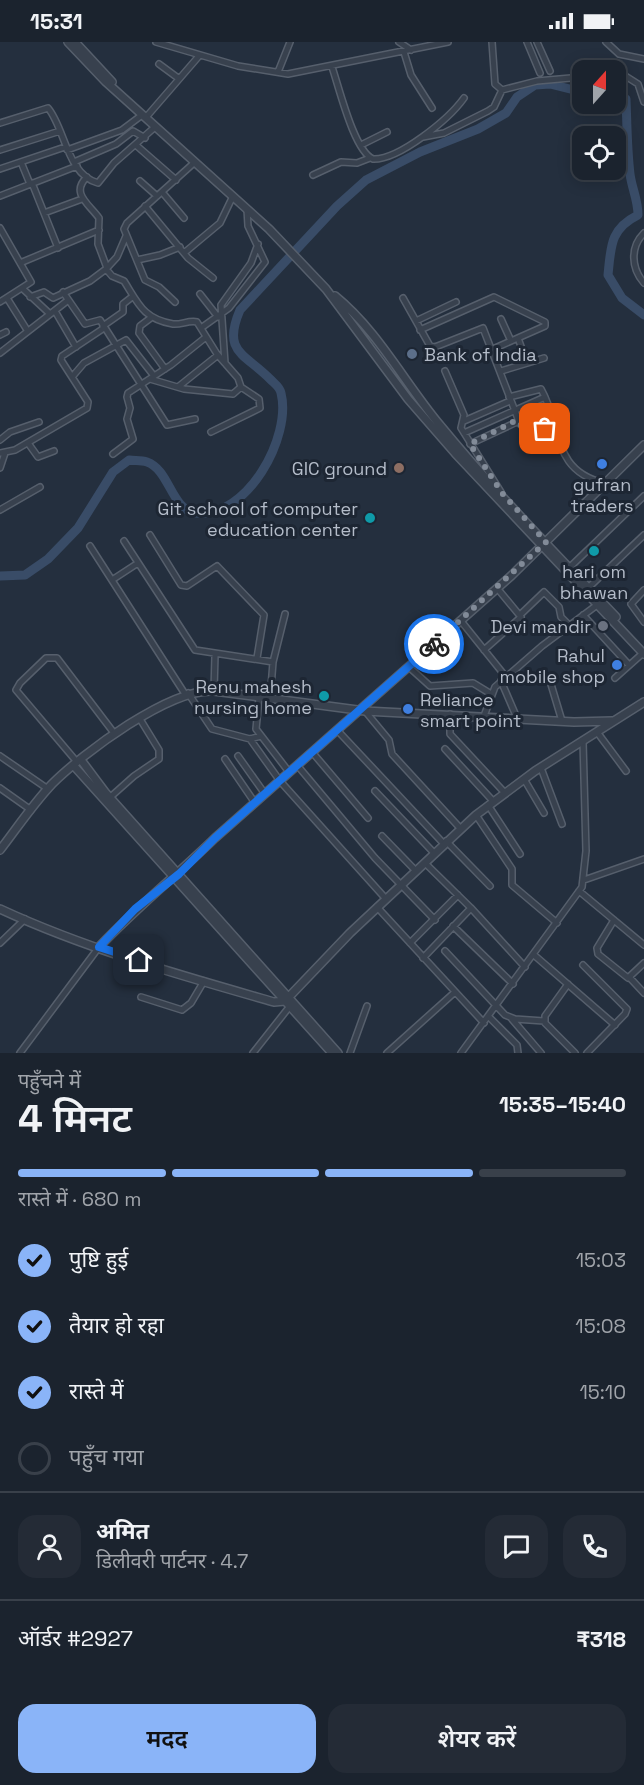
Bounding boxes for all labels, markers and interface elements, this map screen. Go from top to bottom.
text: 15:31 [30,7,83,35]
north arrow [572,60,626,114]
map controls [572,60,626,180]
button: locate [572,126,626,180]
place label: Bank of India [424,343,537,366]
marker: Bank of India [405,347,419,361]
pin [519,403,570,454]
icon: bag [528,412,561,445]
place label: GIC ground [292,457,387,480]
marker: gufran traders [595,457,609,471]
marker: GIC ground [392,461,406,475]
place label: gufran traders [570,473,634,517]
place label: Git school of computer education center [158,497,358,541]
marker: Git school of computer education center [363,511,377,525]
marker: hari om bhawan [587,544,601,558]
place label: hari om bhawan [560,560,628,604]
courier [404,614,464,674]
place label: Devi mandir [490,615,591,638]
marker: Devi mandir [596,619,610,633]
icon: bike [418,628,451,661]
place label: Rahul mobile shop [499,644,605,688]
marker: Rahul mobile shop [610,658,624,672]
place label: Renu mahesh nursing home [194,675,312,719]
place label: Reliance smart point [420,688,521,732]
marker: Renu mahesh nursing home [317,689,331,703]
marker: Reliance smart point [401,702,415,716]
pin [113,934,164,985]
icon: home [122,943,155,976]
text: पहुँचने में [18,1068,81,1094]
text: 15:35–15:40 [499,1090,626,1118]
text: 4 मिनट [18,1094,132,1143]
text: रास्ते में · 680 m [18,1186,142,1212]
icon: check [18,1244,51,1277]
text: पुष्टि हुई [69,1245,128,1273]
text: 15:03 [576,1247,626,1273]
icon: check [18,1310,51,1343]
text: तैयार हो रहा [69,1311,164,1339]
text: 15:08 [575,1313,626,1339]
icon: check [18,1376,51,1409]
text: रास्ते में [69,1377,124,1405]
text: 15:10 [579,1379,626,1405]
text: पहुँच गया [69,1443,144,1471]
button: person [18,1515,81,1578]
button: chat [485,1515,548,1578]
button: phone [563,1515,626,1578]
text: अमित [96,1517,149,1545]
text: डिलीवरी पार्टनर · 4.7 [96,1548,248,1574]
text: ऑर्डर #2927 [18,1624,133,1652]
text: ₹318 [576,1625,626,1653]
button: मदद [18,1704,316,1773]
button: शेयर करें [328,1704,626,1773]

